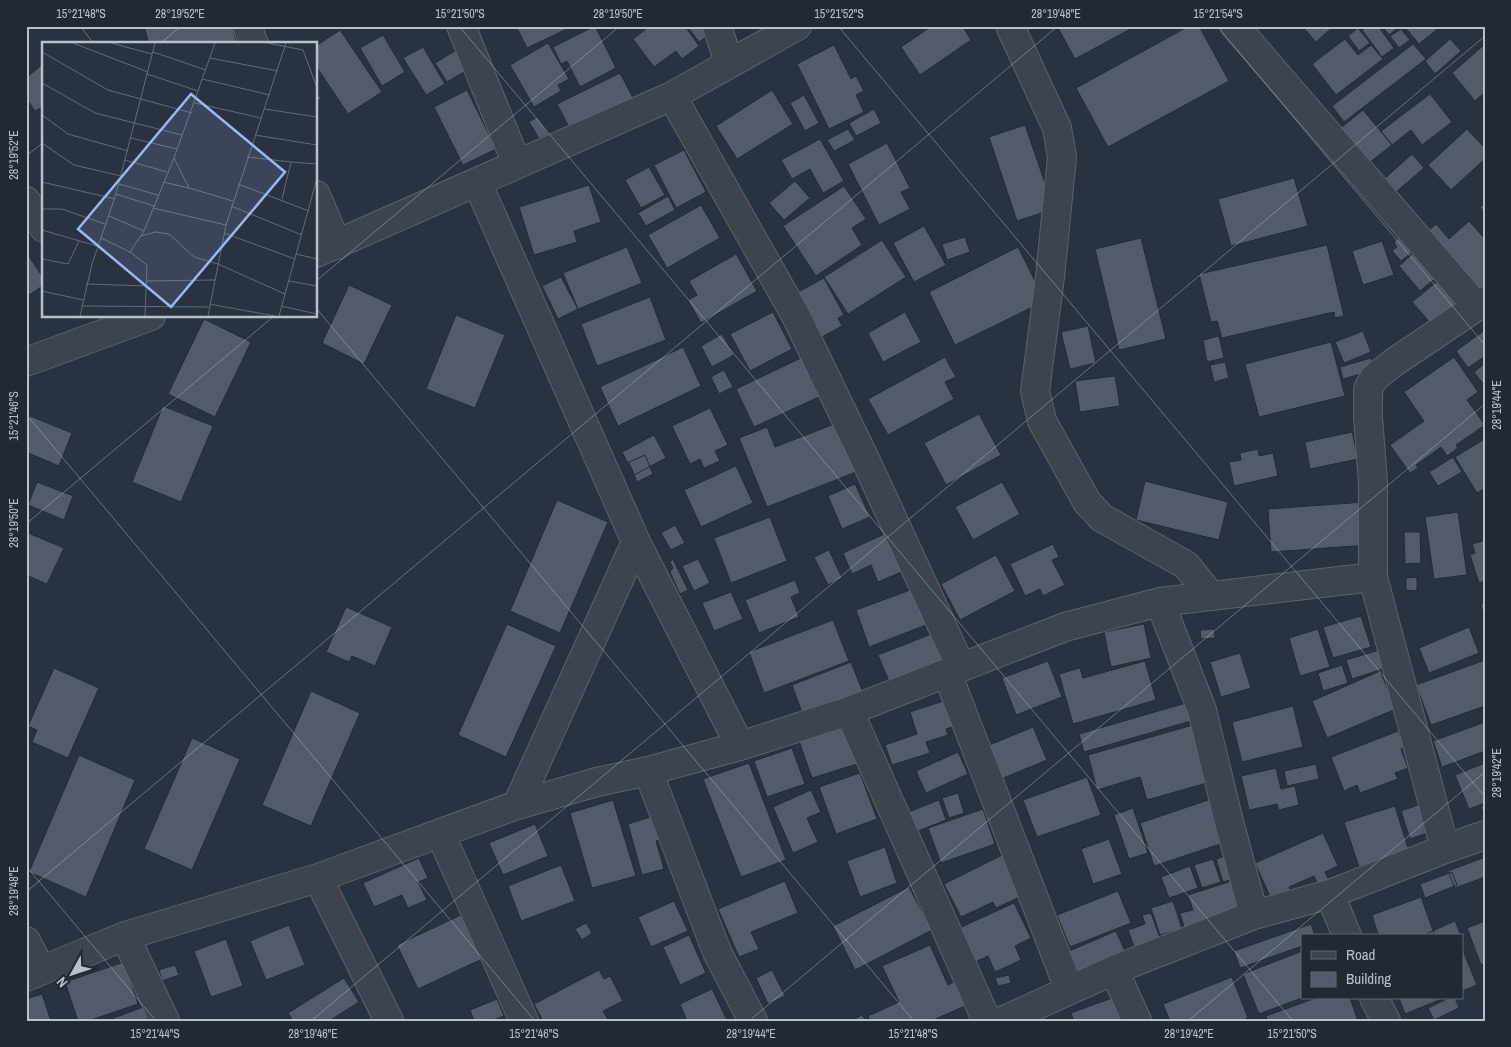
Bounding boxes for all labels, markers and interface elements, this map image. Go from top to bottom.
text: 15°21'48"S [56,6,106,22]
text: 28°19'52"E [155,6,205,22]
text: 15°21'50"S [435,6,485,22]
text: 28°19'50"E [593,6,643,22]
text: 15°21'52"S [814,6,864,22]
text: 28°19'48"E [1031,6,1081,22]
text: 15°21'54"S [1193,6,1243,22]
inset map [42,42,318,318]
text: 28°19'52"E [6,130,22,180]
text: 28°19'44"E [1489,380,1505,430]
text: 15°21'46"S [6,391,22,441]
text: 28°19'50"E [6,498,22,548]
text: 28°19'42"E [1489,748,1505,798]
text: 28°19'48"E [6,866,22,916]
legend [1301,934,1464,1000]
text: Road [1346,944,1375,965]
north arrow [48,950,98,1000]
text: Building [1346,968,1391,989]
text: N [52,973,72,991]
text: 15°21'44"S [130,1026,180,1042]
text: 28°19'46"E [288,1026,338,1042]
text: 15°21'46"S [509,1026,559,1042]
text: 28°19'44"E [726,1026,776,1042]
text: 15°21'48"S [888,1026,938,1042]
text: 28°19'42"E [1164,1026,1214,1042]
text: 15°21'50"S [1267,1026,1317,1042]

